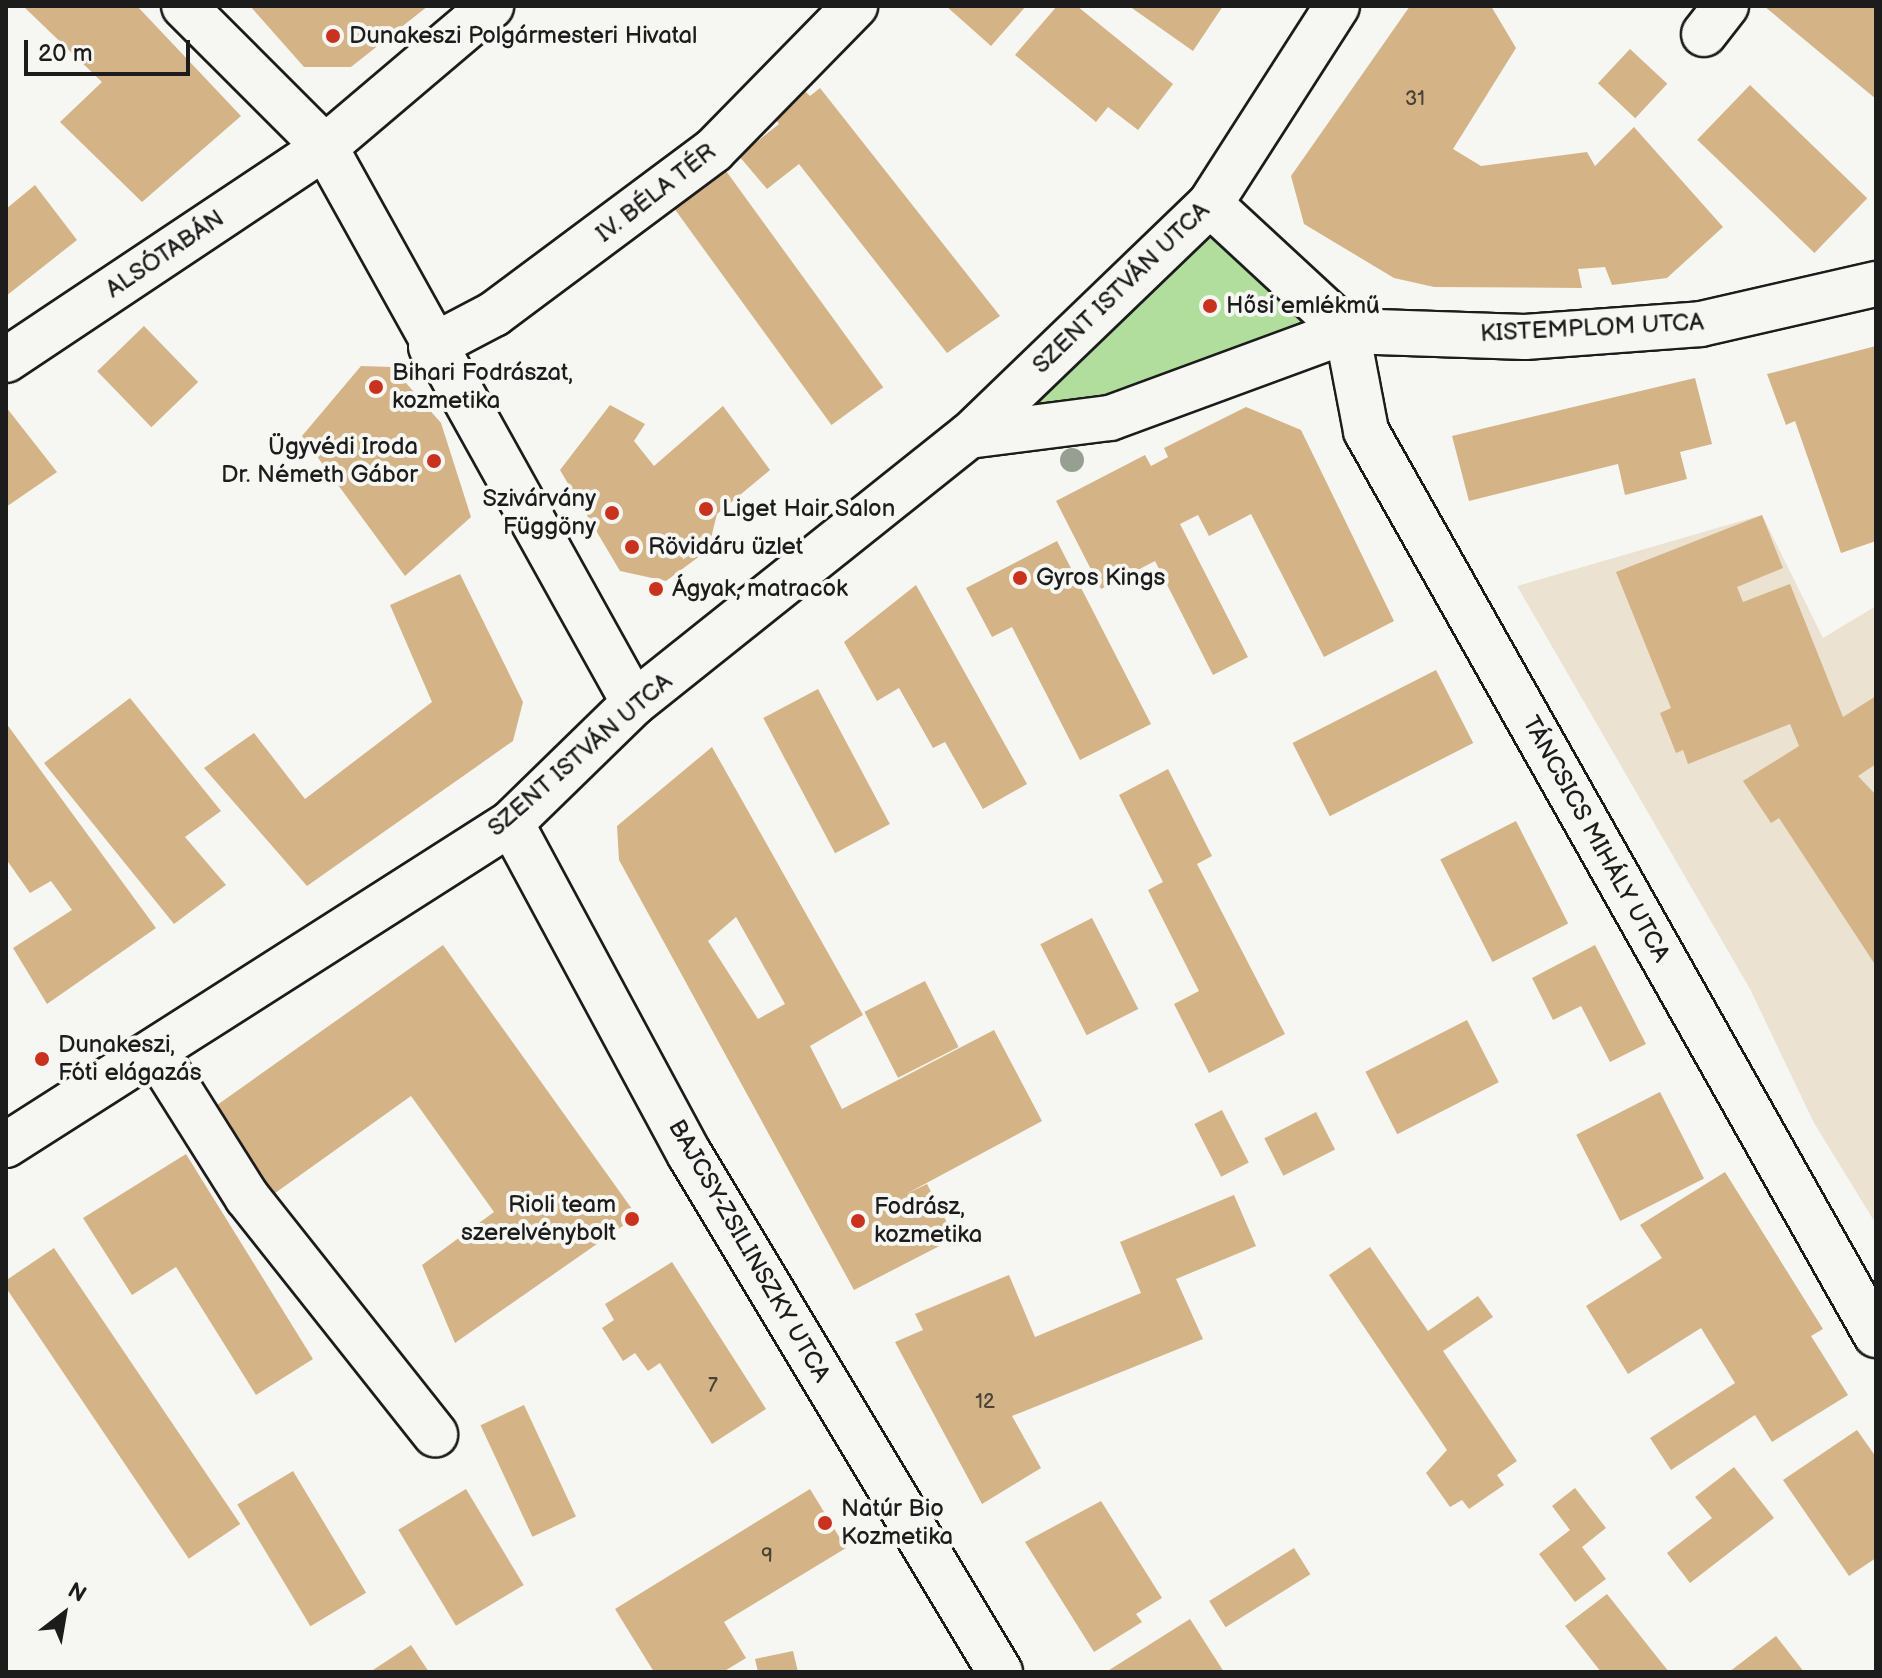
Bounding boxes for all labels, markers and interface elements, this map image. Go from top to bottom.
place label: Dunakeszi Polgármesteri Hivatal [349,22,697,50]
scale bar [28,24,194,74]
marker: Dunakeszi Polgármesteri Hivatal [324,27,342,45]
text: 20 m [38,39,93,68]
house number: 31 [1405,87,1425,111]
street label: IV. BÉLA TÉR [590,137,722,249]
street label: SZENT ISTVÁN UTCA [1027,196,1215,380]
street label: ALSÓTABÁN [100,204,230,304]
place label: Hősi emlékmű [1226,292,1380,320]
marker: Hősi emlékmű [1201,297,1219,315]
street label: KISTEMPLOM UTCA [1479,308,1705,348]
place label: Bihari Fodrászat, kozmetika [392,359,573,415]
marker: Bihari Fodrászat, kozmetika [367,378,385,396]
place label: Ügyvédi Iroda Dr. Németh Gábor [221,433,418,489]
marker: Ügyvédi Iroda Dr. Németh Gábor [425,452,443,470]
place label: Szivárvány Függöny [483,485,596,541]
place label: Liget Hair Salon [722,495,896,523]
marker: Liget Hair Salon [697,500,715,518]
marker: Szivárvány Függöny [603,504,621,522]
place label: Rövidáru üzlet [648,533,803,561]
marker: Rövidáru üzlet [623,538,641,556]
place label: Gyros Kings [1036,564,1165,592]
marker: Gyros Kings [1011,569,1029,587]
place label: Ágyak, matracok [672,575,848,603]
marker: Ágyak, matracok [647,580,665,598]
street label: SZENT ISTVÁN UTCA [482,667,678,843]
street label: TÁNCSICS MIHÁLY UTCA [1516,711,1676,967]
place label: Dunakeszi, Fóti elágazás [58,1031,202,1087]
marker: Dunakeszi, Fóti elágazás [33,1050,51,1068]
street label: BAJCSY-ZSILINSZKY UTCA [662,1115,836,1387]
place label: Rioli team szerelvénybolt [461,1191,616,1247]
place label: Fodrász, kozmetika [874,1193,982,1249]
marker: Rioli team szerelvénybolt [623,1210,641,1228]
marker: Fodrász, kozmetika [849,1212,867,1230]
house number: 7 [708,1374,718,1398]
house number: 12 [975,1390,995,1414]
place label: Natúr Bio Kozmetika [841,1495,953,1551]
marker: Natúr Bio Kozmetika [816,1514,834,1532]
house number: 9 [761,1544,773,1568]
north arrow [24,1574,104,1654]
text: N [63,1577,91,1609]

